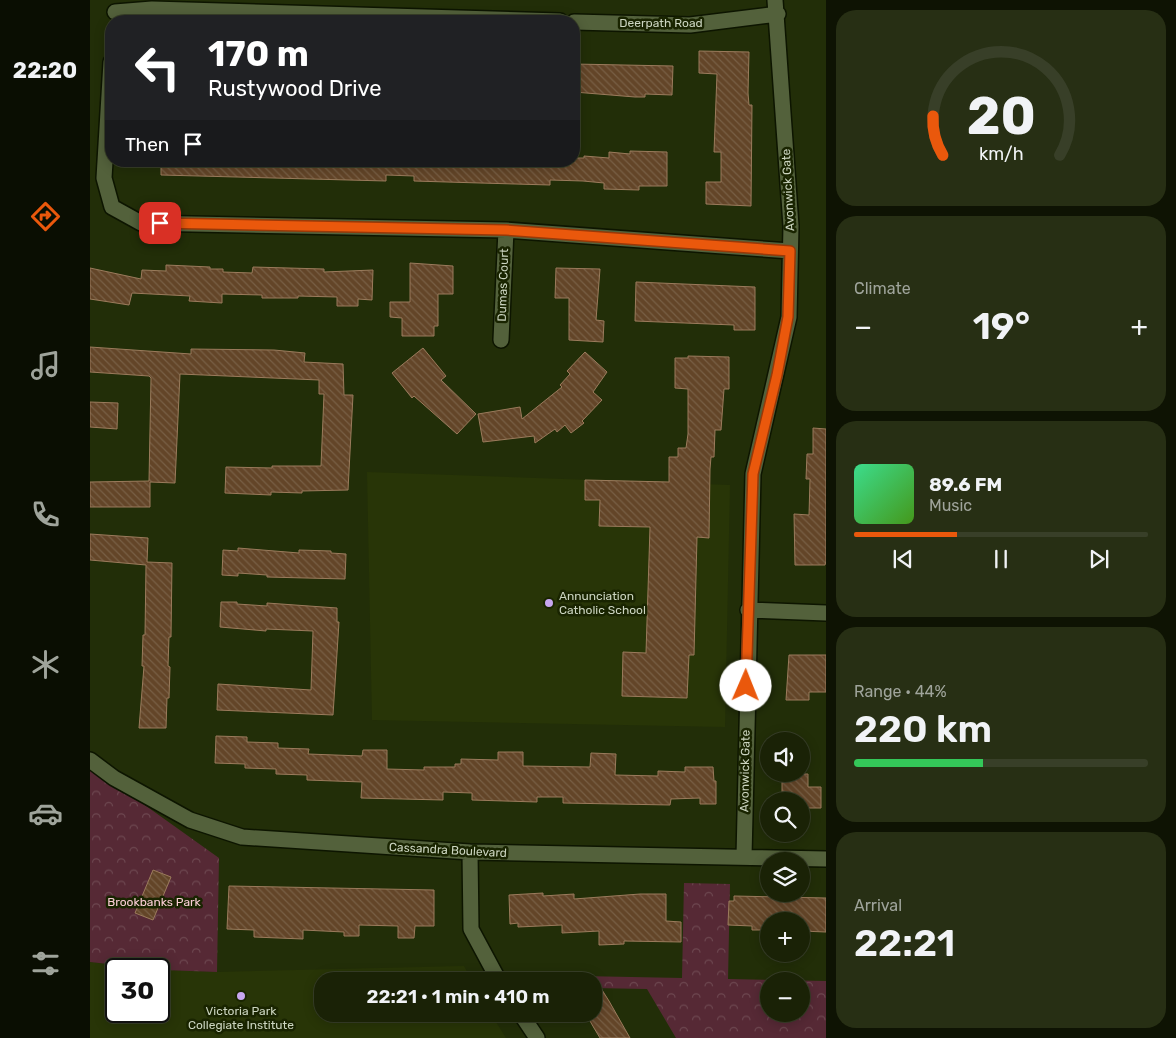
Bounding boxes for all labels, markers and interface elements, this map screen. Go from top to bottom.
street label: Deerpath Road [619,16,703,30]
text: 170 m [208,33,309,75]
icon: left [125,35,190,100]
text: 22:20 [13,57,77,84]
text: Rustywood Drive [208,75,382,102]
text: 20 [966,85,1036,147]
icon: arrive [179,130,207,158]
text: Then [125,133,169,156]
text: km/h [979,143,1023,164]
street label: Avonwick Gate [779,148,797,232]
icon: directions [28,199,63,234]
pin [139,202,181,244]
icon: arrive [146,209,174,237]
street label: Dumas Court [495,248,511,322]
text: Climate [854,279,911,298]
text: 19° [973,303,1030,349]
text: − [854,310,872,343]
text: + [1131,310,1148,343]
icon: music [28,348,63,383]
text: 89.6 FM [929,473,1002,496]
text: Music [929,496,972,515]
icon: phone [28,497,63,532]
icon: previous [889,545,917,573]
icon: pause [987,545,1015,573]
icon: next [1085,545,1113,573]
place label: Annunciation Catholic School [559,589,646,617]
marker: Annunciation Catholic School [543,597,555,609]
icon: climate [28,647,63,682]
position arrow [719,659,771,711]
text: Range · 44% [854,682,947,701]
text: 220 km [854,706,992,752]
street label: Avonwick Gate [737,729,753,812]
map controls [760,732,810,1022]
button: sound [760,732,810,782]
button: search [760,792,810,842]
icon: car [28,796,63,831]
street label: Cassandra Boulevard [389,840,507,860]
button: layers [760,852,810,902]
park label: Brookbanks Park [107,895,202,909]
text: Arrival [854,896,902,915]
button: + [760,912,810,962]
text: 22:21 [854,920,955,966]
icon: filters [28,946,63,981]
speed limit sign: 30 [105,958,170,1023]
button: − [760,972,810,1022]
text: 22:21 · 1 min · 410 m [366,985,550,1008]
marker: Victoria Park Collegiate Institute [235,990,247,1002]
place label: Victoria Park Collegiate Institute [188,1004,294,1032]

